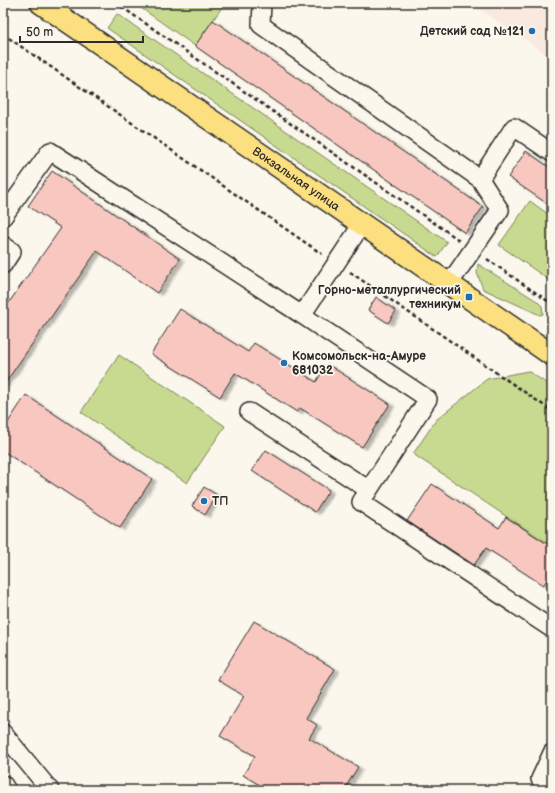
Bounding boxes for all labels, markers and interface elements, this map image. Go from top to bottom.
scale bar [20,18,143,44]
place label: Детский сад №121 [420,24,524,39]
text: 50 m [26,25,53,40]
marker: Детский сад №121 [527,26,537,36]
street label: Вокзальная улица [249,144,343,215]
place label: Горно-металлургический техникум [318,283,461,312]
marker: Горно-металлургический техникум [464,292,474,302]
place label: Комсомольск-на-Амуре 681032 [292,349,426,378]
marker: Комсомольск-на-Амуре 681032 [279,358,289,368]
place label: ТП [212,494,228,509]
marker: ТП [199,496,209,506]

